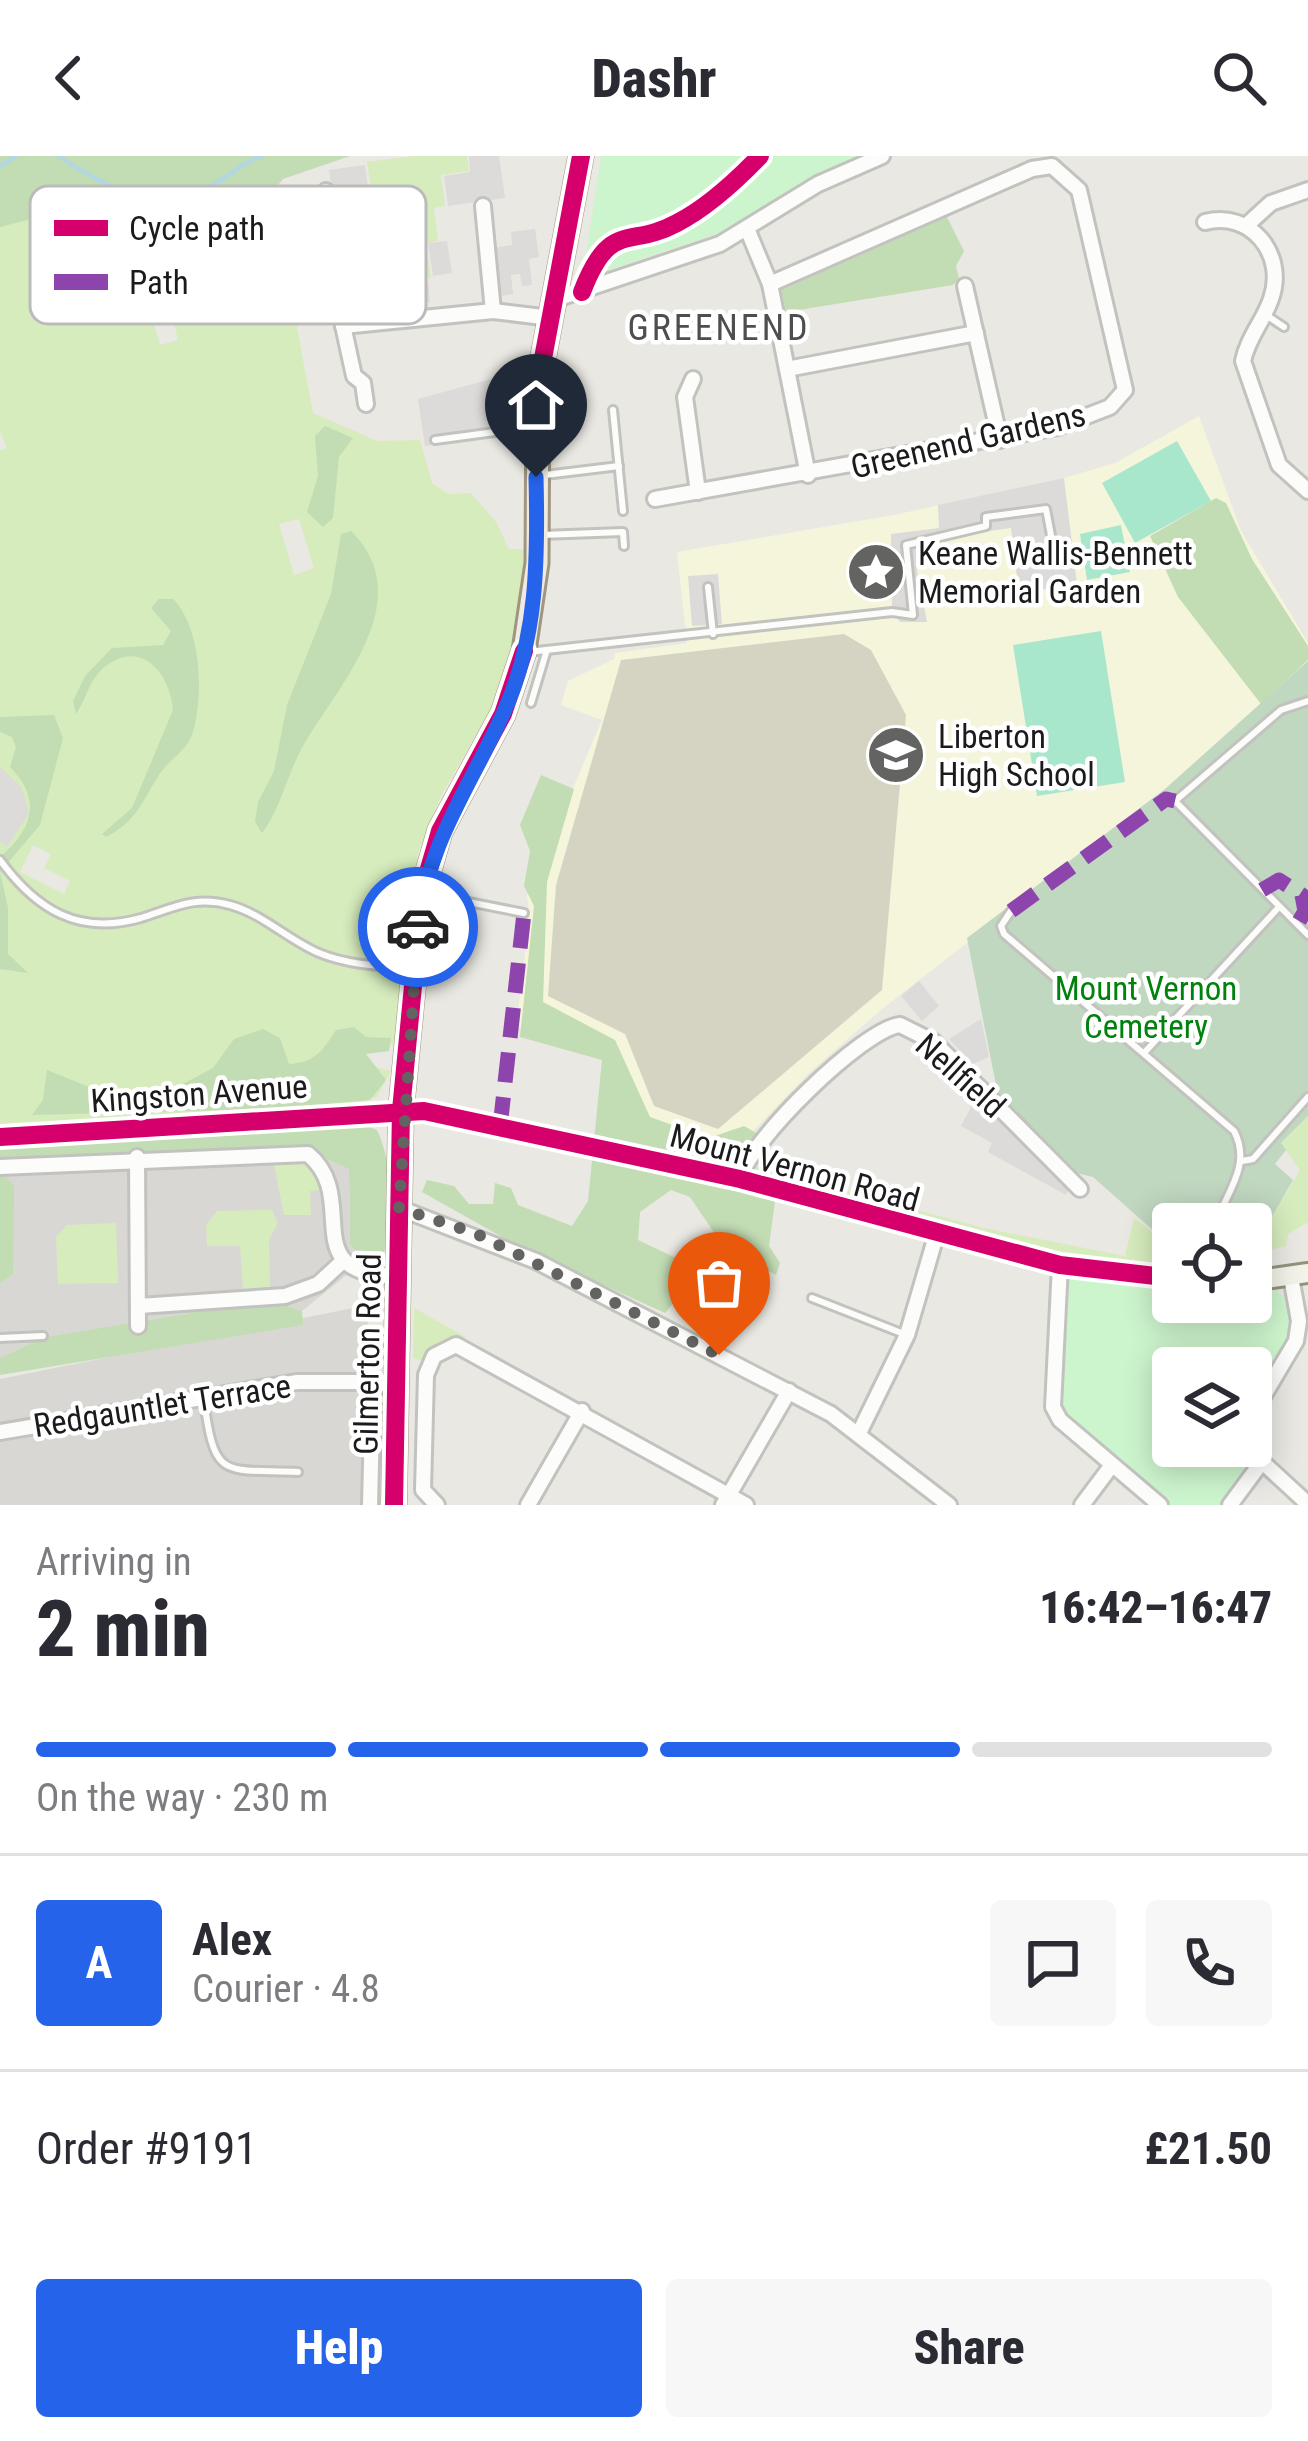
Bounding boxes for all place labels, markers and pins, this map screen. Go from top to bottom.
pin [485,354,587,477]
place label: Keane Wallis-Bennett Memorial Garden [918,534,1193,611]
place icon: Keane Wallis-Bennett Memorial Garden [845,541,907,603]
place label: Liberton High School [938,717,1095,794]
school or university icon: Liberton High School [865,724,927,786]
pin [668,1232,770,1355]

